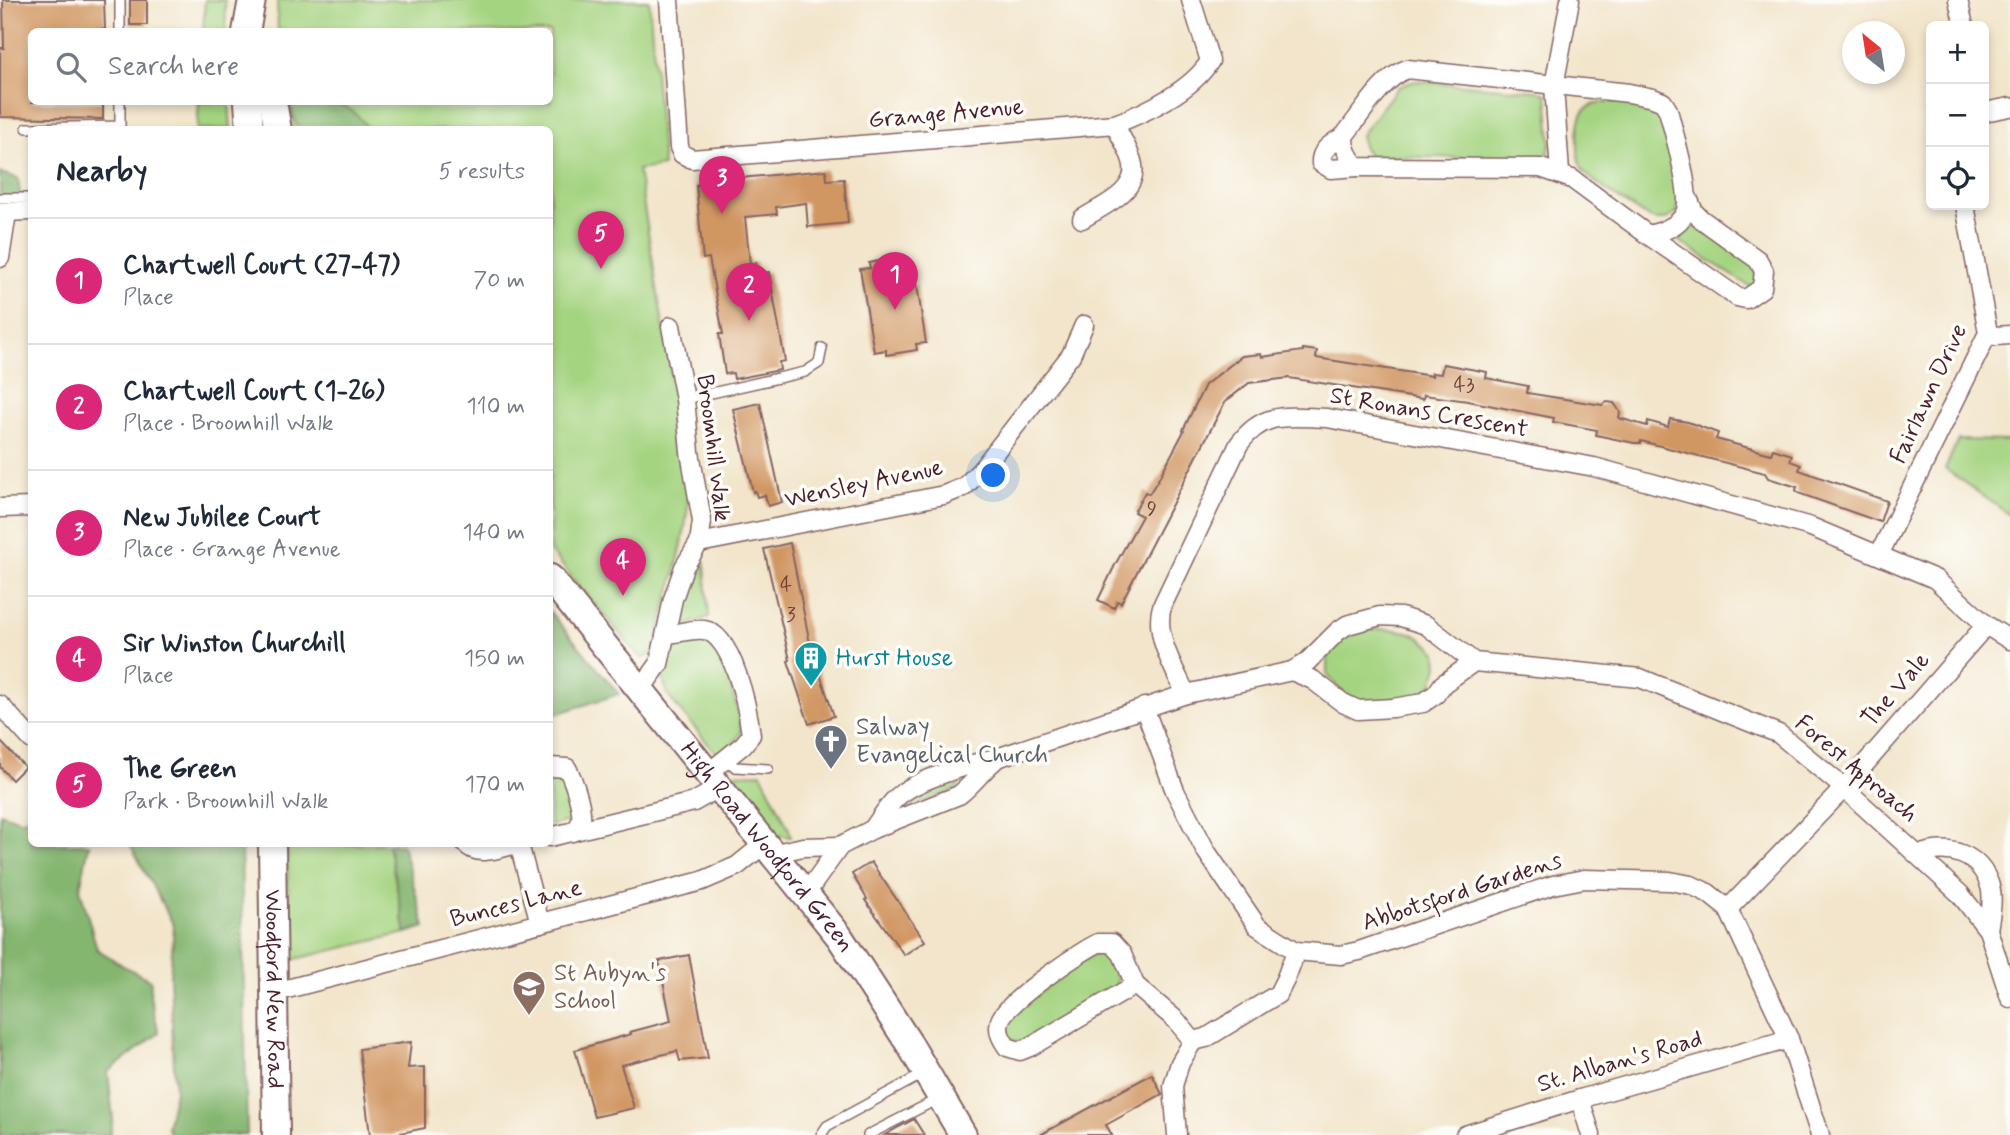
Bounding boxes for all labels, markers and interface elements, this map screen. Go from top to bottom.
north arrow [1842,21,1905,84]
map controls [1926,21,1989,210]
button: + [1926,21,1989,84]
search box [28,28,553,105]
icon: search [52,48,90,86]
text: Search here [108,50,239,84]
button: − [1926,84,1989,147]
street label: Grange Avenue [867,92,1025,136]
button: locate [1926,147,1989,210]
text: Nearby [56,152,147,191]
pin: 3 [699,156,745,214]
text: 5 results [439,157,525,187]
pin: 5 [578,211,624,269]
text: Chartwell Court (27-47) [123,249,400,283]
pin: 1 [872,252,918,310]
pin: 2 [726,263,772,321]
text: 1 [74,266,84,296]
text: 70 m [473,266,525,296]
text: Place [123,283,174,313]
street label: Fairlawn Drive [1883,319,1975,469]
house number: 43 [1453,371,1475,399]
street label: Broomhill Walk [689,373,737,523]
text: Chartwell Court (1-26) [123,375,385,409]
street label: St Ronans Crescent [1328,380,1530,446]
text: 2 [73,392,85,422]
text: 110 m [466,392,525,422]
text: Place · Broomhill Walk [123,409,333,439]
street label: Wensley Avenue [782,452,946,516]
your location [976,458,1010,492]
house number: 9 [1147,495,1157,523]
text: New Jubilee Court [123,501,321,535]
text: 3 [74,518,84,548]
text: 140 m [462,518,525,548]
text: Place · Grange Avenue [123,535,341,565]
pin: 4 [600,538,646,596]
house number: 4 [780,571,792,599]
house number: 3 [786,601,796,629]
text: Sir Winston Churchill [123,627,346,661]
building icon: Hurst House [792,639,830,688]
place label: Hurst House [836,643,953,674]
text: 4 [72,644,86,674]
text: 150 m [464,644,525,674]
street label: The Vale [1855,646,1937,734]
text: Place [123,661,174,691]
street label: Forest Approach [1786,708,1924,832]
place label: Salway Evangelical Church [856,712,1048,773]
church icon: Salway Evangelical Church [812,722,850,771]
street label: High Road Woodford Green [673,735,861,959]
text: The Green [123,753,237,787]
text: 5 [72,770,86,800]
text: 170 m [465,770,525,800]
text: Park · Broomhill Walk [123,787,328,817]
street label: Abbotsford Gardens [1358,845,1567,941]
street label: Bunces Lane [447,873,585,935]
street label: Woodford New Road [256,889,291,1089]
place label: St Aubyn's School [554,958,666,1017]
school or university icon: St Aubyn's School [510,968,548,1017]
street label: St. Alban's Road [1534,1024,1706,1100]

